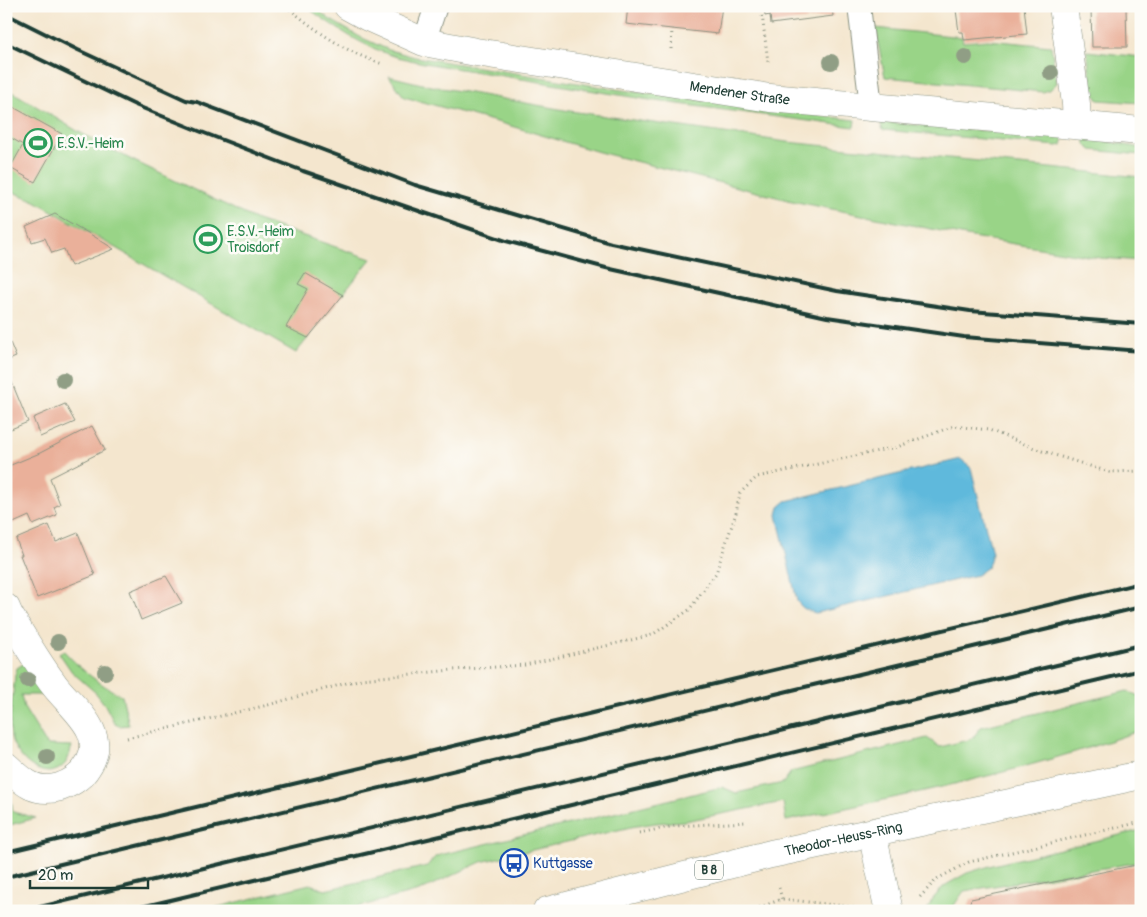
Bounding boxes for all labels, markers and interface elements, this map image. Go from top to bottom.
street label: Mendener Straße [688,78,791,109]
sports icon: E.S.V.-Heim [23,128,53,158]
place label: E.S.V.-Heim [57,135,124,152]
place label: E.S.V.-Heim Troisdorf [227,223,294,256]
sports icon: E.S.V.-Heim Troisdorf [193,224,223,254]
street label: Theodor-Heuss-Ring [783,818,904,860]
bus stop icon: Kuttgasse [499,848,529,878]
place label: Kuttgasse [533,855,593,872]
scale bar [30,857,148,889]
road number: B 8 [695,860,723,880]
text: 20 m [38,866,73,885]

